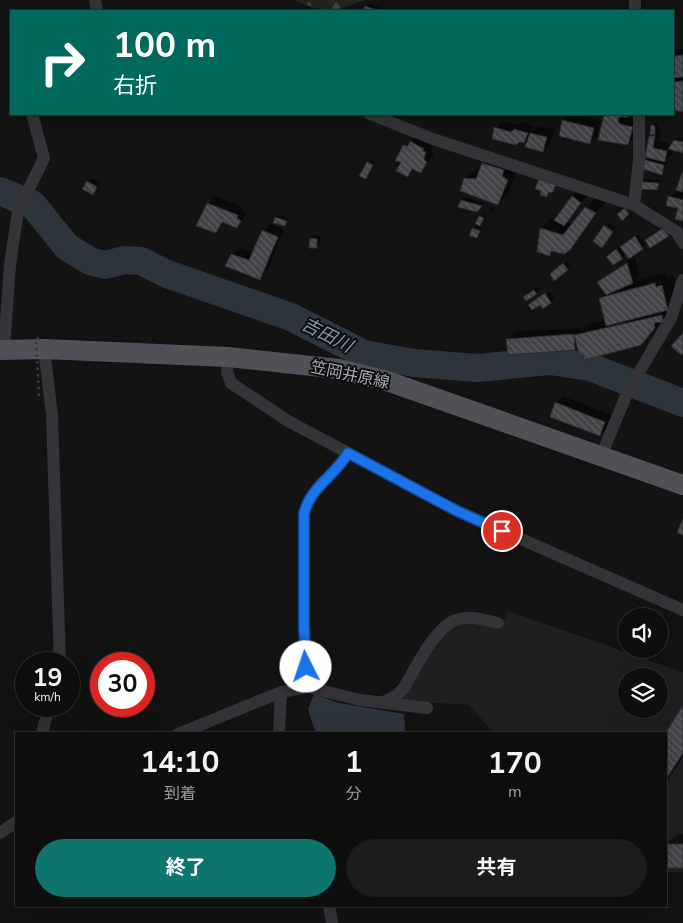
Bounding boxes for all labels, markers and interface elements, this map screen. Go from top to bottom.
text: 100 m [113,22,216,69]
icon: right [30,30,95,95]
text: 右折 [113,71,157,101]
water label: 吉田川 [297,312,358,359]
street label: 笠岡井原線 [309,356,391,394]
pin [481,510,523,552]
icon: arrive [488,517,516,545]
map controls [618,608,668,718]
button: sound [618,608,668,658]
position arrow [279,640,331,692]
speed limit sign: 30 [90,652,155,717]
text: 19 [32,661,63,695]
button: layers [618,668,668,718]
text: km/h [34,689,61,705]
text: 14:10 [140,742,220,783]
text: 1 [345,742,363,783]
text: 170 [488,743,542,784]
text: m [508,781,522,803]
text: 到着 [164,783,196,805]
text: 分 [346,783,362,805]
button: 終了 [35,839,336,897]
button: 共有 [346,839,647,897]

